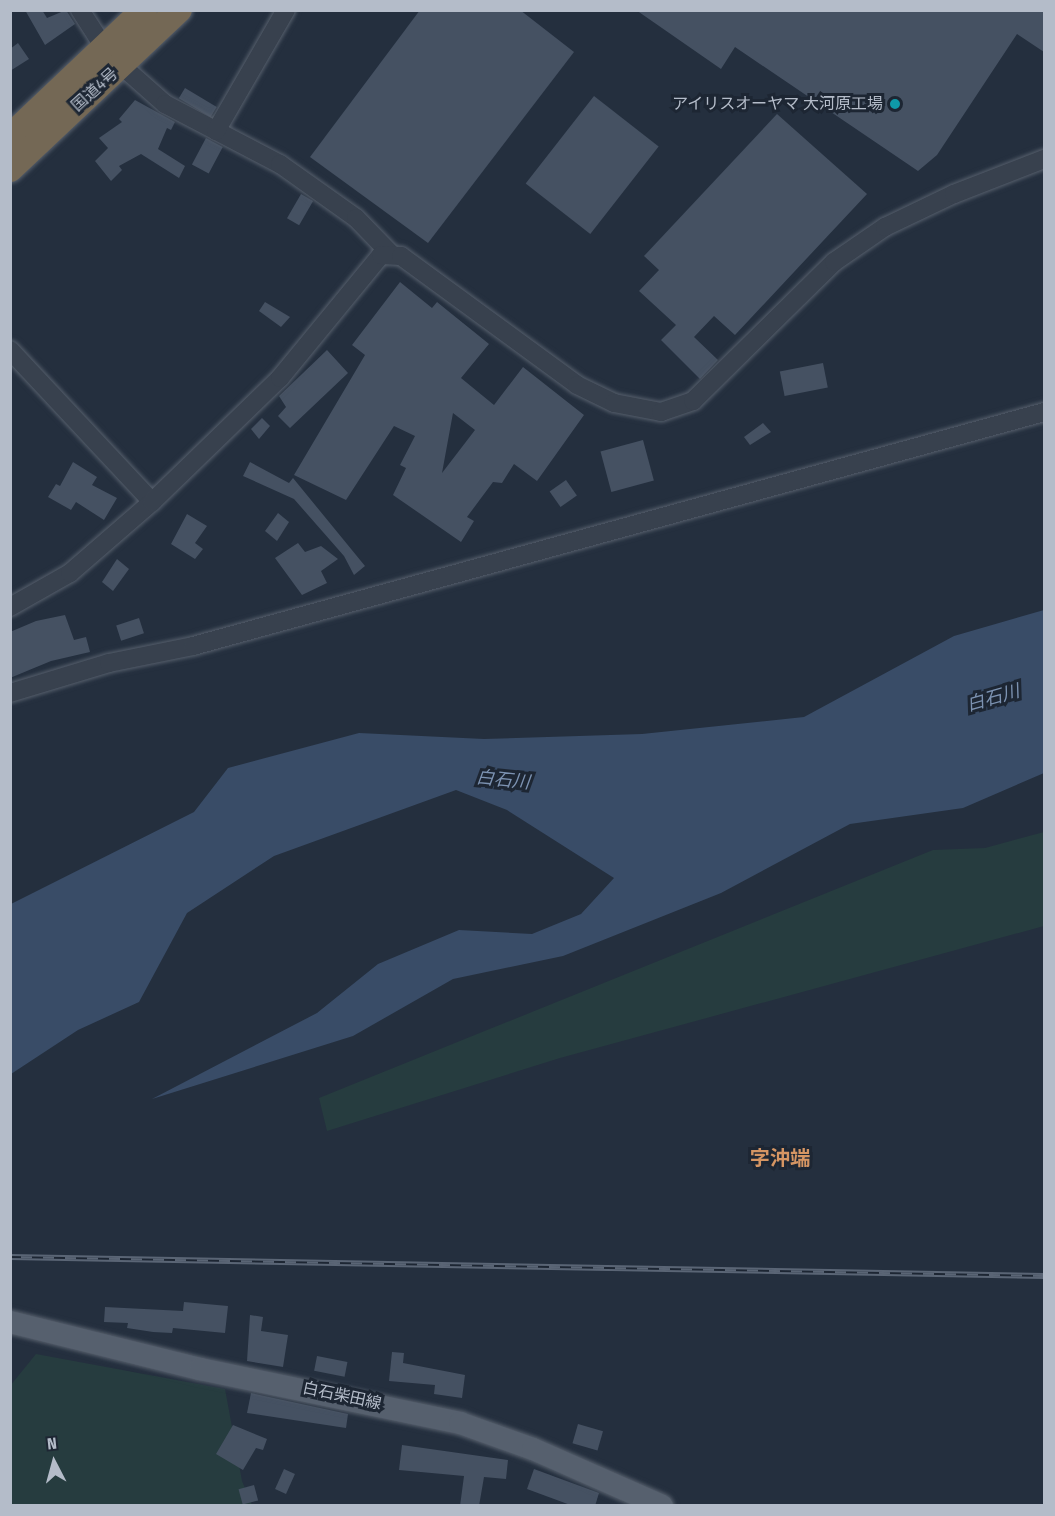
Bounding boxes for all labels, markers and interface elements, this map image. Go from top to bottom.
street label: 国道4号 [68,64,122,116]
place label: アイリスオーヤマ 大河原工場 [671,94,883,114]
marker: アイリスオーヤマ 大河原工場 [888,97,902,111]
water label: 白石川 [964,680,1022,716]
water label: 白石川 [475,766,531,794]
district label: 字沖端 [750,1146,810,1170]
street label: 白石柴田線 [301,1378,383,1414]
north arrow [24,1432,84,1492]
text: N [46,1434,58,1454]

